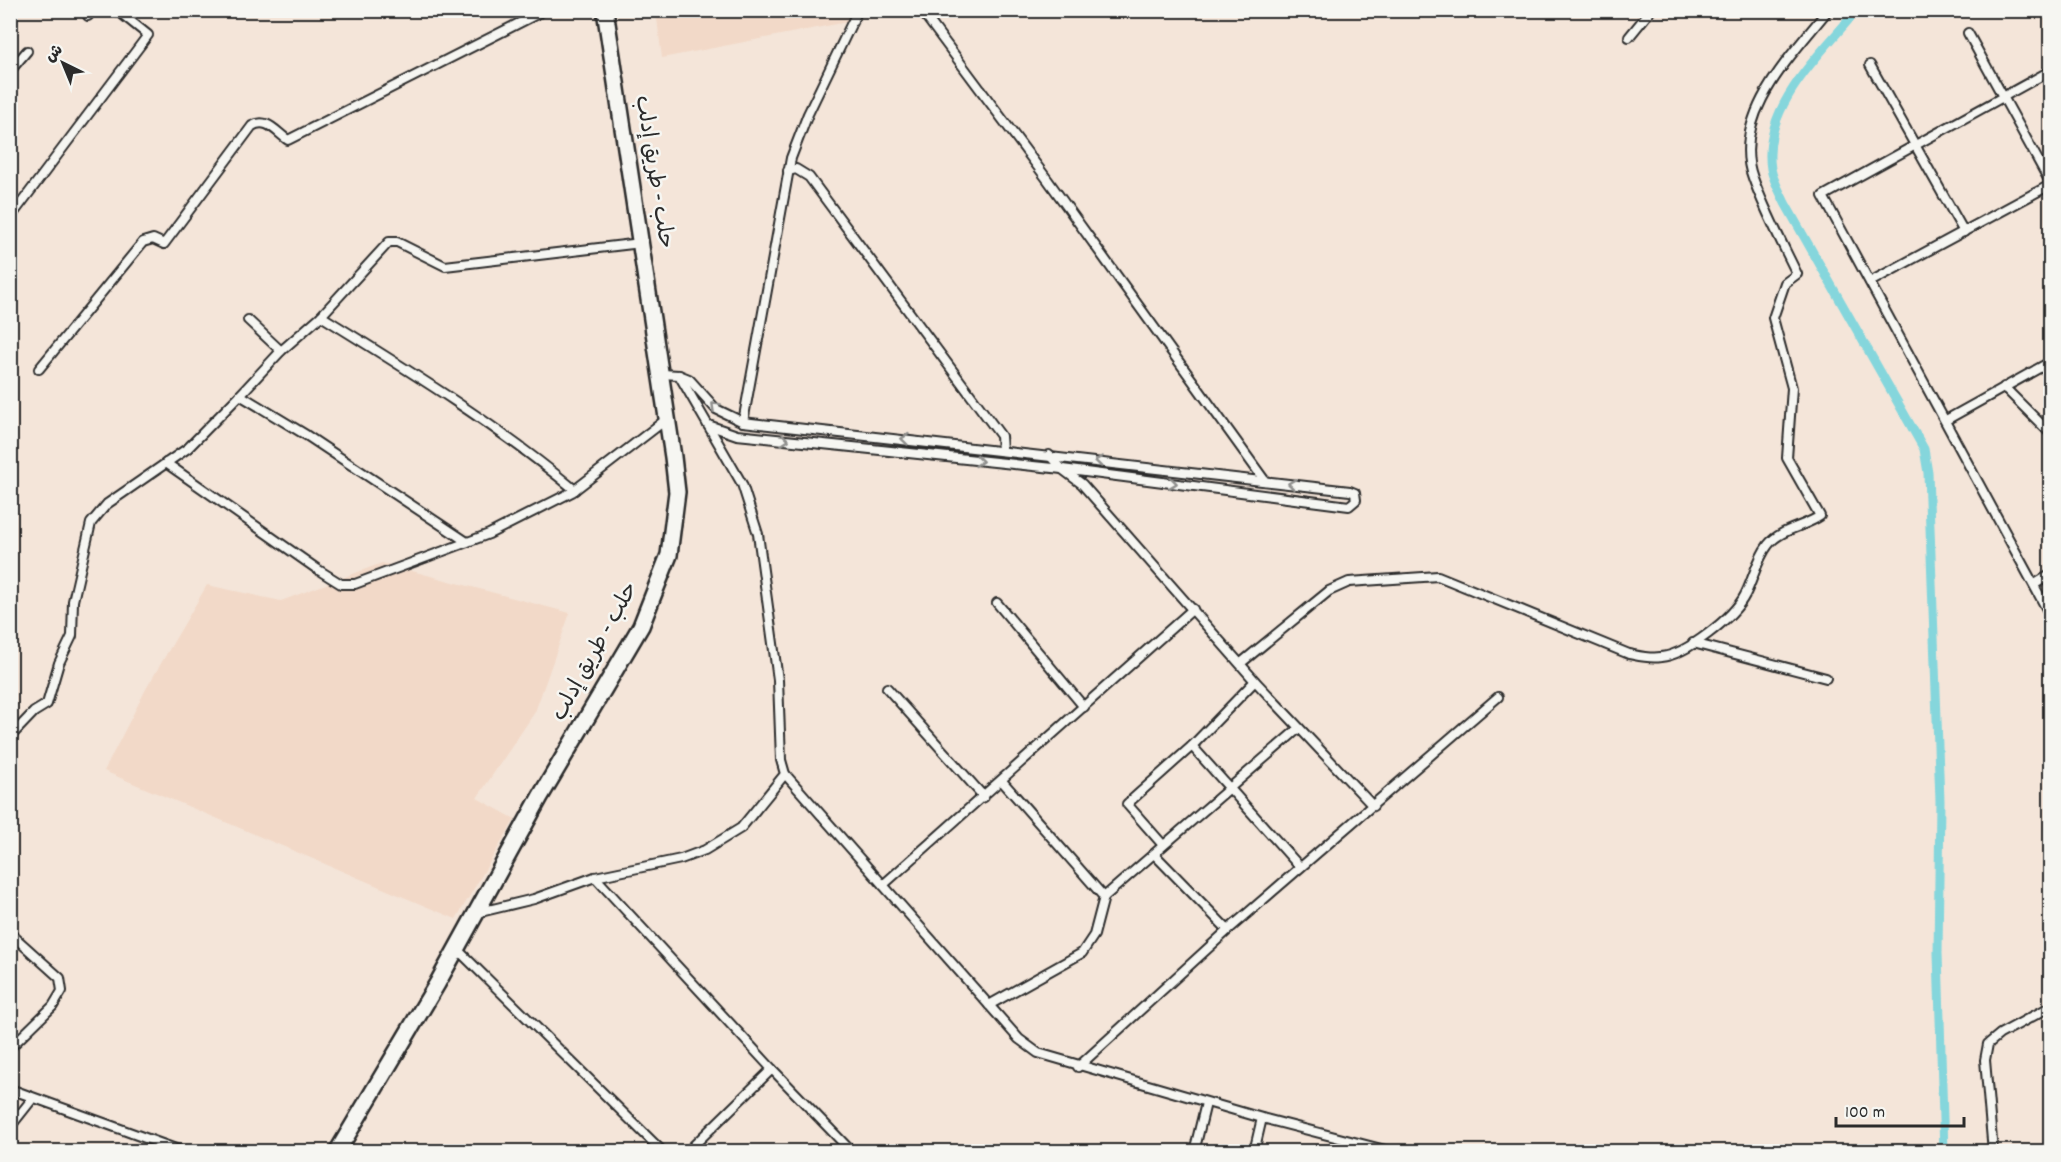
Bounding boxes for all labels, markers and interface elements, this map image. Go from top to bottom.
north arrow [33,33,93,93]
text: ش [40,39,69,68]
street label: حلب - طريق إدلب [626,93,680,251]
one-way arrow [712,403,723,414]
one-way arrow [781,433,790,446]
one-way arrow [900,433,909,446]
one-way arrow [975,454,984,466]
one-way arrow [1094,455,1103,468]
one-way arrow [1168,477,1178,489]
one-way arrow [1288,479,1297,491]
street label: حلب - طريق إدلب [545,577,647,727]
scale bar [1836,1090,1964,1128]
text: 100 m [1845,1101,1885,1126]

